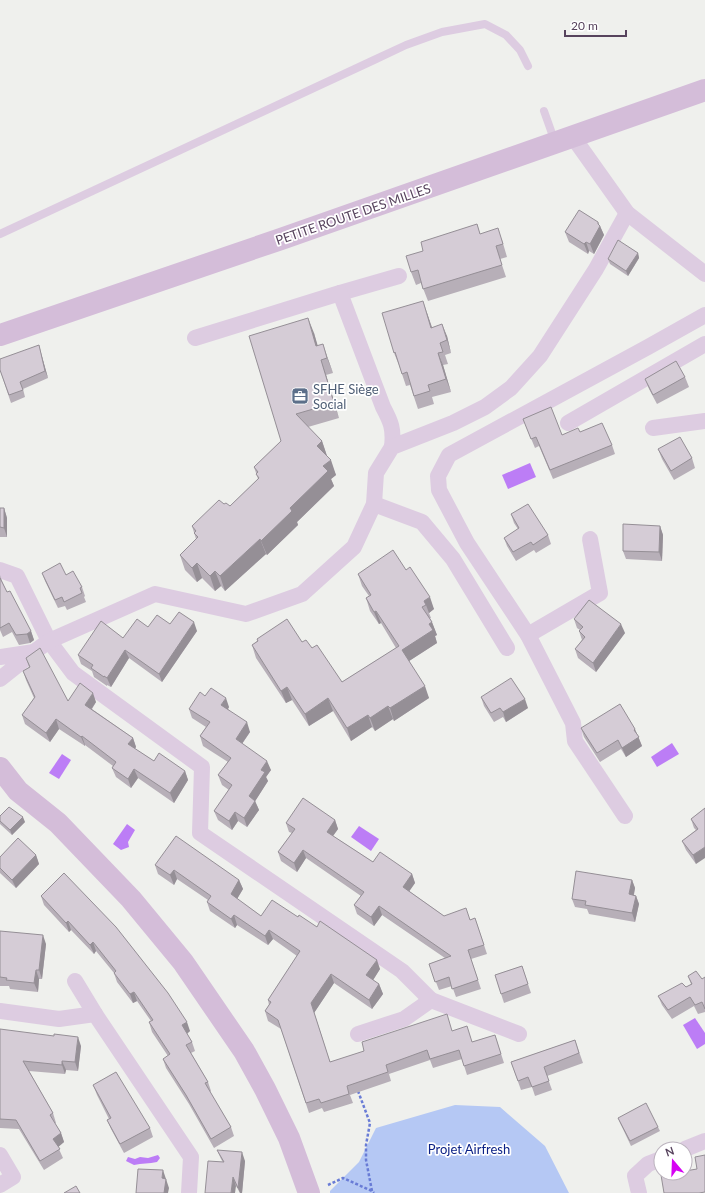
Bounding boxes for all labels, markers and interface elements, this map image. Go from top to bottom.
scale bar [565,12,626,38]
text: 20 m [571,18,598,33]
street label: PETITE ROUTE DES MILLES [273,180,433,248]
place label: SFHE Siège Social [313,381,379,412]
office icon: SFHE Siège Social [290,386,310,406]
park label: Projet Airfresh [428,1141,510,1157]
north arrow [653,1141,693,1181]
text: N [663,1144,676,1159]

